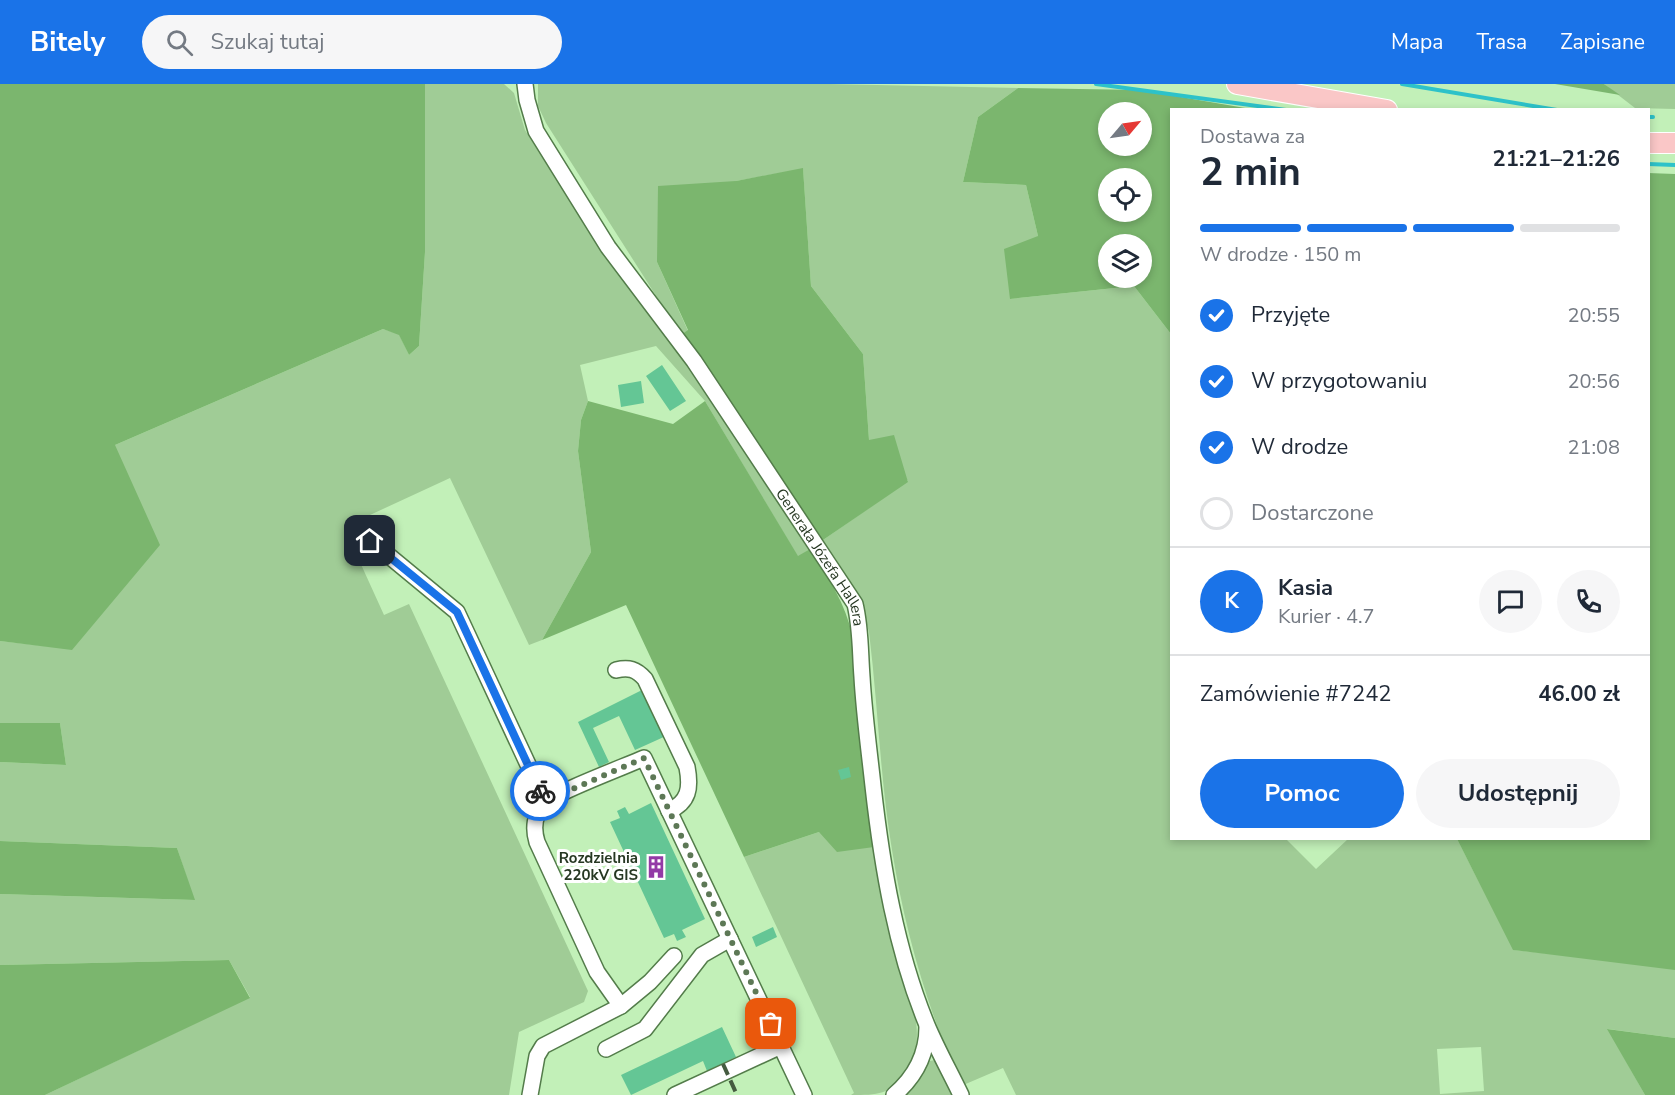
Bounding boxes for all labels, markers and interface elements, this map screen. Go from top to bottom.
search box [142,15,562,69]
text: Bitely [30,23,106,61]
icon: search [163,26,196,59]
text: Szukaj tutaj [211,27,325,57]
text: Mapa [1391,28,1443,56]
text: Trasa [1476,28,1527,56]
text: Zapisane [1560,28,1645,56]
north arrow [1098,102,1152,156]
map controls [1098,102,1152,288]
text: Dostawa za [1200,123,1305,150]
text: 21:21–21:26 [1492,144,1620,174]
text: 2 min [1200,146,1301,199]
button: locate [1098,168,1152,222]
button: layers [1098,234,1152,288]
text: W drodze · 150 m [1200,241,1361,268]
icon: check [1200,299,1233,332]
text: Przyjęte [1251,300,1330,330]
text: 20:55 [1567,302,1620,329]
icon: check [1200,365,1233,398]
text: W przygotowaniu [1251,366,1427,396]
text: 20:56 [1567,368,1620,395]
icon: check [1200,431,1233,464]
text: W drodze [1251,432,1348,462]
text: 21:08 [1567,434,1620,461]
street label: Generała Józefa Hallera [771,485,869,627]
text: Dostarczone [1251,498,1374,528]
pin [344,515,395,566]
icon: home [353,524,386,557]
button: chat [1479,570,1542,633]
button: phone [1557,570,1620,633]
text: Kasia [1278,573,1333,603]
text: K [1224,586,1239,616]
text: Kurier · 4.7 [1278,603,1375,630]
text: Zamówienie #7242 [1200,679,1392,709]
text: 46.00 zł [1538,679,1620,709]
button: Pomoc [1200,759,1404,828]
button: Udostępnij [1416,759,1620,828]
courier [510,761,570,821]
icon: bike [524,775,557,808]
place label: Rozdzielnia 220kV GIS [559,848,638,885]
building icon: Rozdzielnia 220kV GIS [643,854,669,880]
pin [745,998,796,1049]
icon: bag [754,1007,787,1040]

